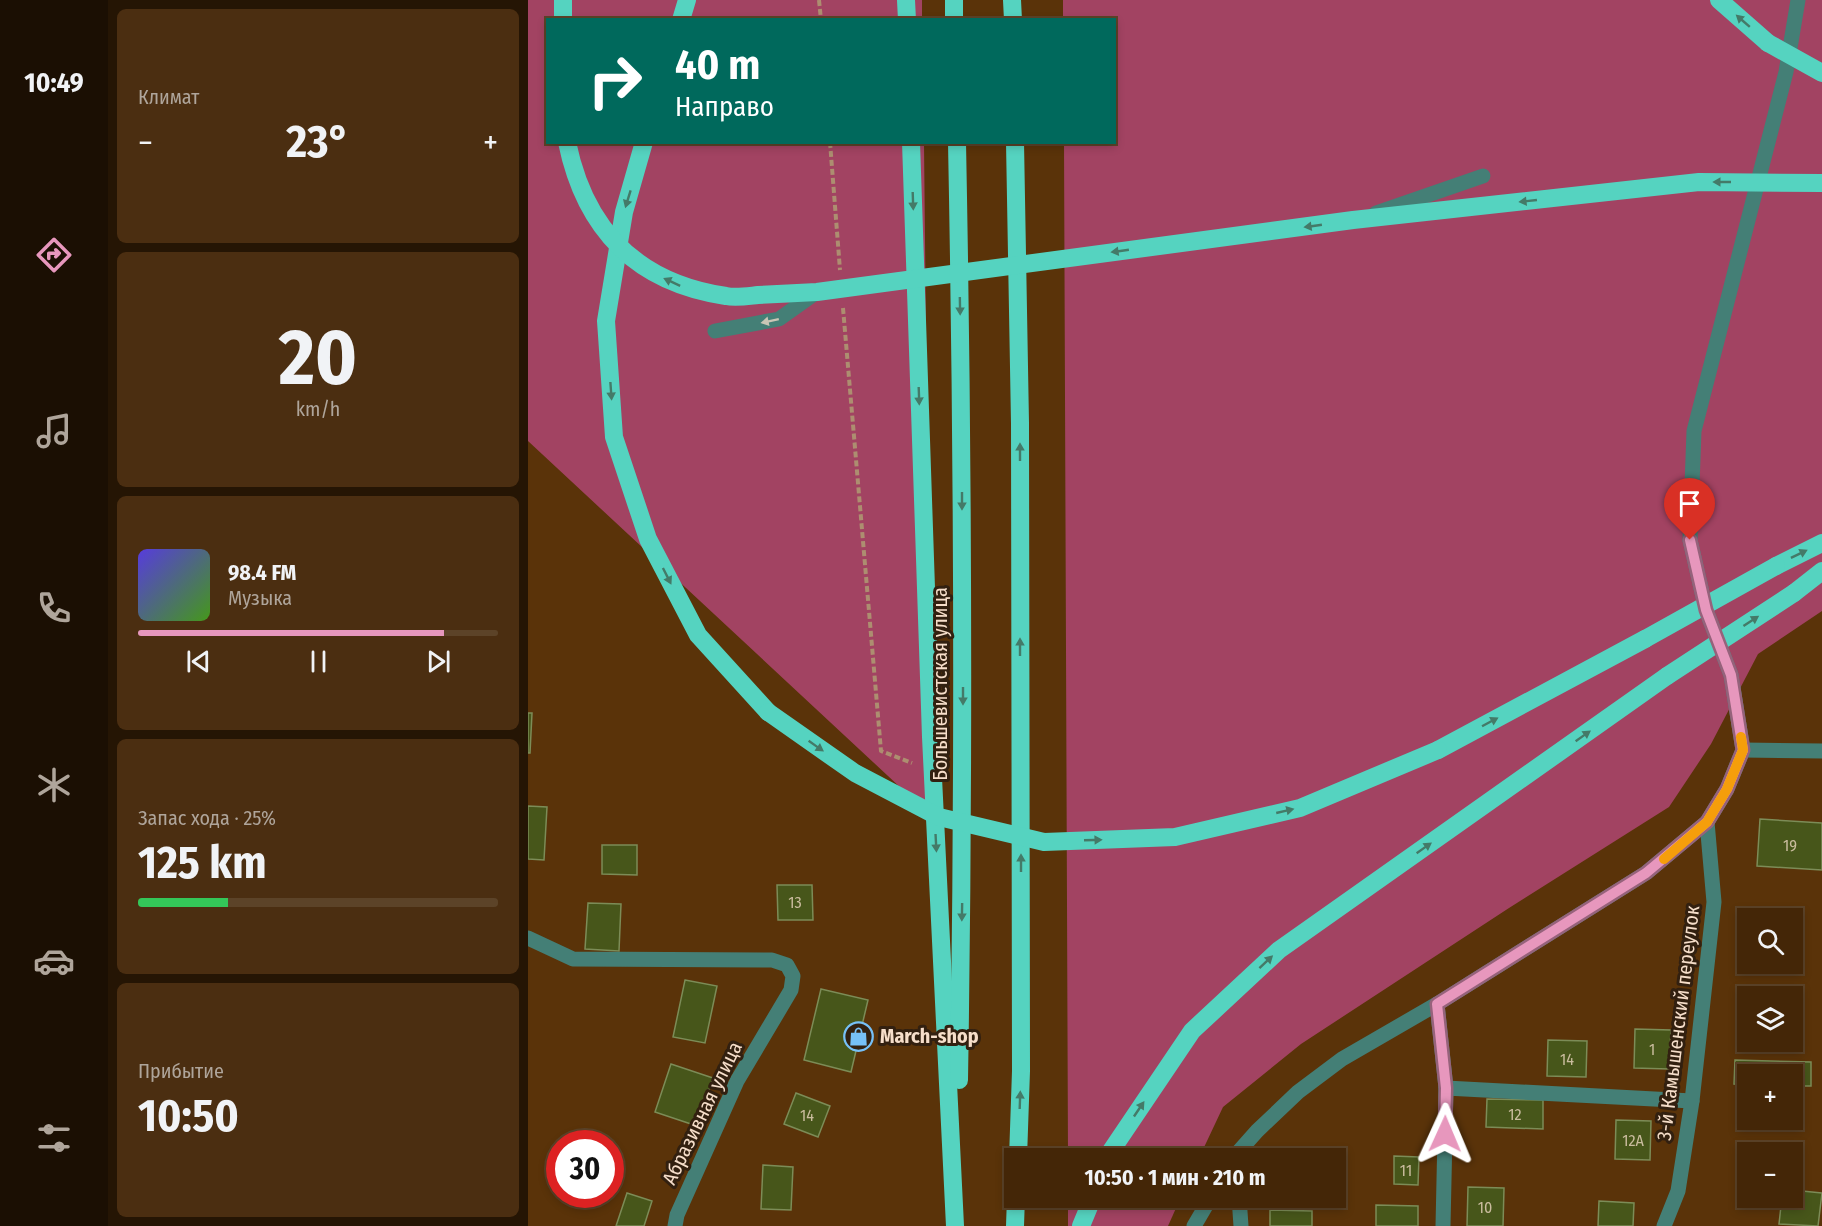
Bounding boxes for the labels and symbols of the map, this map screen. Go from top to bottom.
one-way arrow [1735,15,1751,28]
one-way arrow [1712,177,1731,187]
one-way arrow [623,190,632,208]
one-way arrow [908,191,918,210]
one-way arrow [1518,196,1537,206]
one-way arrow [1303,221,1322,230]
one-way arrow [1110,247,1129,256]
one-way arrow [663,277,680,286]
one-way arrow [955,296,965,315]
one-way arrow [760,317,779,326]
one-way arrow [606,382,616,401]
one-way arrow [915,386,924,405]
one-way arrow [1015,442,1025,461]
pin [1664,478,1715,540]
one-way arrow [957,491,967,510]
one-way arrow [1790,550,1808,560]
one-way arrow [662,568,672,585]
street label: Большевистская улица [928,587,952,781]
one-way arrow [1743,616,1759,627]
one-way arrow [1015,637,1025,656]
one-way arrow [958,686,968,705]
one-way arrow [1481,718,1499,728]
one-way arrow [1575,730,1591,742]
one-way arrow [807,740,823,752]
one-way arrow [1276,806,1295,815]
one-way arrow [931,833,940,852]
one-way arrow [1084,835,1103,845]
house number: 19 [1783,836,1797,855]
one-way arrow [1416,843,1432,854]
one-way arrow [1016,853,1026,872]
house number: 13 [788,893,802,912]
one-way arrow [957,902,967,921]
street label: 3-й Камышенский переулок [1652,904,1704,1142]
one-way arrow [1258,956,1273,969]
shop icon: March-shop [843,1020,875,1052]
place label: March-shop [880,1024,979,1048]
street label: Абразивная улица [657,1038,747,1188]
house number: 1 [1649,1040,1655,1059]
house number: 14 [1560,1050,1574,1069]
one-way arrow [1015,1090,1025,1109]
one-way arrow [1133,1101,1145,1117]
position arrow [1413,1102,1477,1166]
house number: 12 [1508,1105,1522,1124]
house number: 14 [800,1106,814,1125]
speed limit sign: 30 [546,1130,624,1208]
house number: 12А [1622,1131,1644,1150]
house number: 11 [1400,1161,1412,1180]
house number: 10 [1478,1198,1492,1217]

